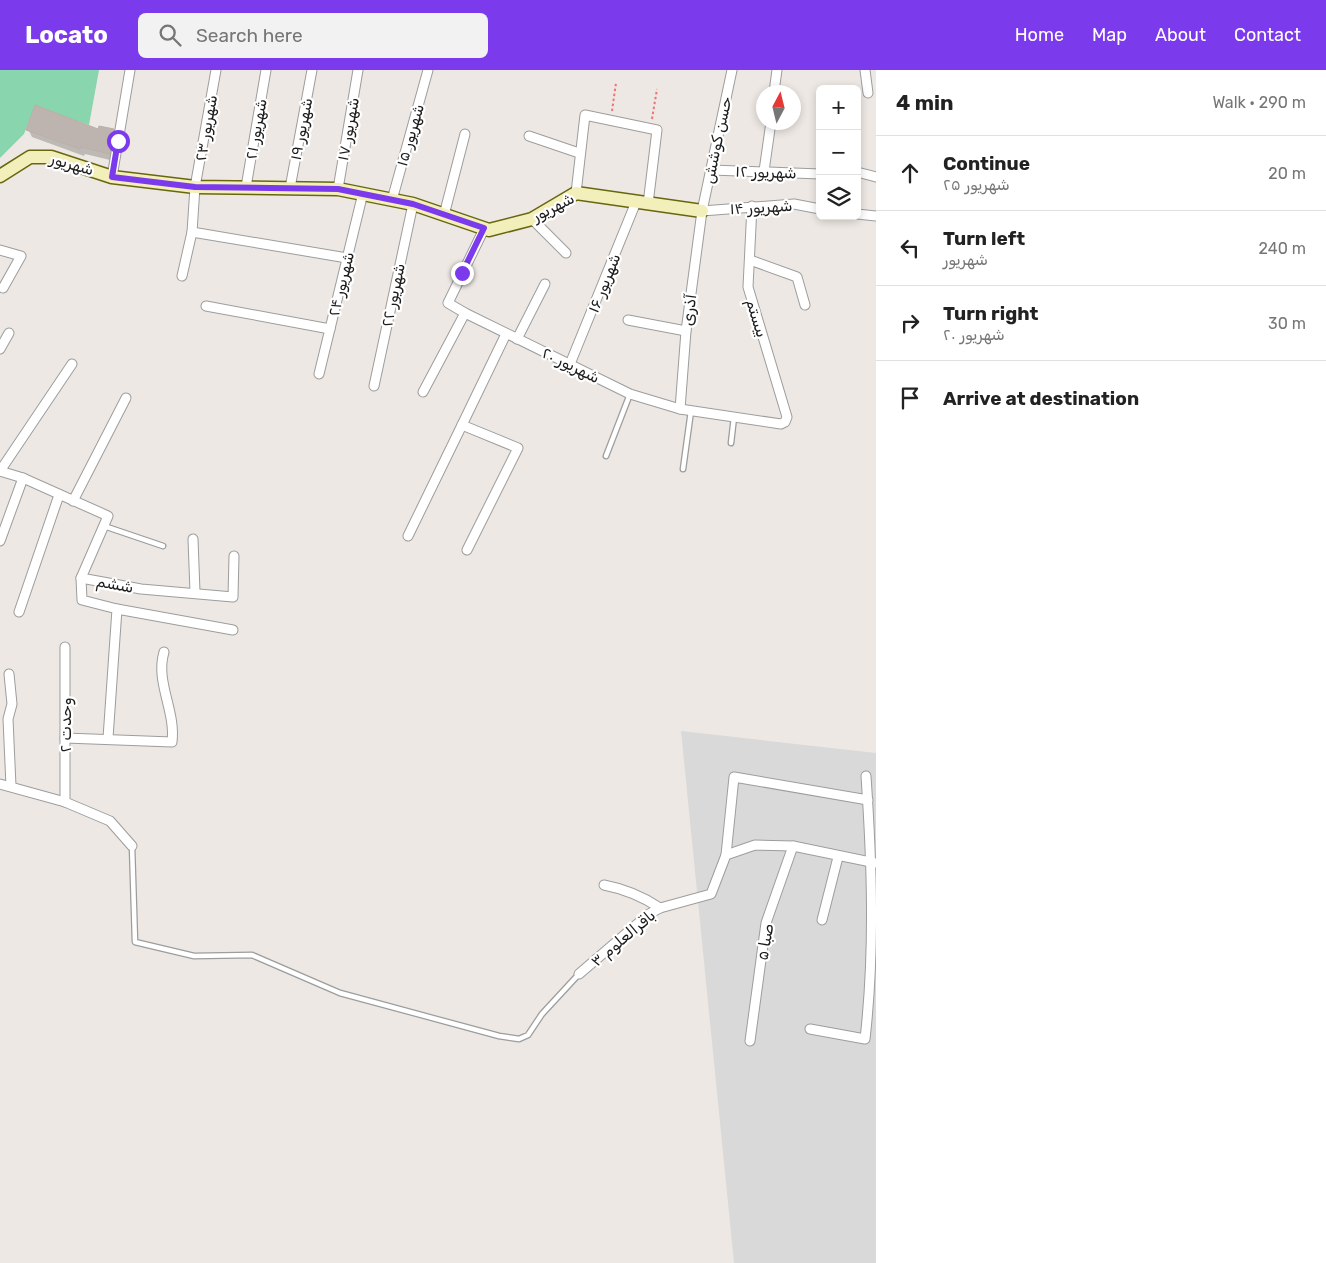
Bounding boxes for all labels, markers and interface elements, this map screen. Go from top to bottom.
search box [138,13,488,58]
text: Locato [25,21,108,49]
icon: search [156,21,184,49]
text: Search here [196,24,303,47]
text: Home [1015,24,1064,46]
text: Map [1092,24,1127,46]
text: About [1155,24,1206,46]
text: Contact [1234,24,1301,46]
north arrow [756,85,801,130]
map controls [816,85,861,220]
button: + [816,85,861,130]
text: 4 min [896,90,954,115]
street label: شهریور ۲۳ [191,93,222,163]
text: Walk · 290 m [1212,93,1306,112]
street label: حسن کوشش [698,95,737,186]
street label: شهریور ۱۹ [286,96,317,162]
street label: شهریور ۱۷ [333,96,364,162]
street label: شهریور ۲۱ [241,97,272,161]
street label: شهریور ۱۵ [392,102,429,169]
route start [107,130,130,153]
button: − [816,130,861,175]
street label: شهریور [47,148,96,180]
text: Continue [943,152,1030,175]
icon: ahead [896,159,924,187]
street label: شهریور ۱۲ [735,161,797,184]
text: 20 m [1268,164,1306,183]
button: layers [816,175,861,220]
text: شهریور ۲۵ [943,175,1010,194]
street label: شهریور [528,188,578,227]
street label: شهریور ۱۴ [729,196,793,219]
text: Turn left [943,227,1025,250]
icon: left [896,234,924,262]
text: 240 m [1259,239,1306,258]
street label: شهریور ۲۴ [324,250,359,318]
text: شهریور [943,250,988,269]
street label: شهریور ۱۶ [584,251,625,316]
street label: شهریور ۲۲ [377,261,410,329]
route end [451,262,474,285]
street label: آذری [678,293,701,327]
street label: بیستم [741,297,772,340]
text: Turn right [943,302,1038,325]
icon: right [896,309,924,337]
text: 30 m [1268,314,1306,333]
text: شهریور ۲۰ [943,325,1005,344]
street label: شهریور ۲۰ [539,343,603,388]
icon: arrive [896,384,924,412]
text: Arrive at destination [943,387,1139,410]
street label: ششم [95,571,135,598]
street label: وحدت ۲ [56,697,76,753]
street label: باقرالعلوم ۳ [587,906,660,971]
street label: صبا ۵ [752,922,778,962]

